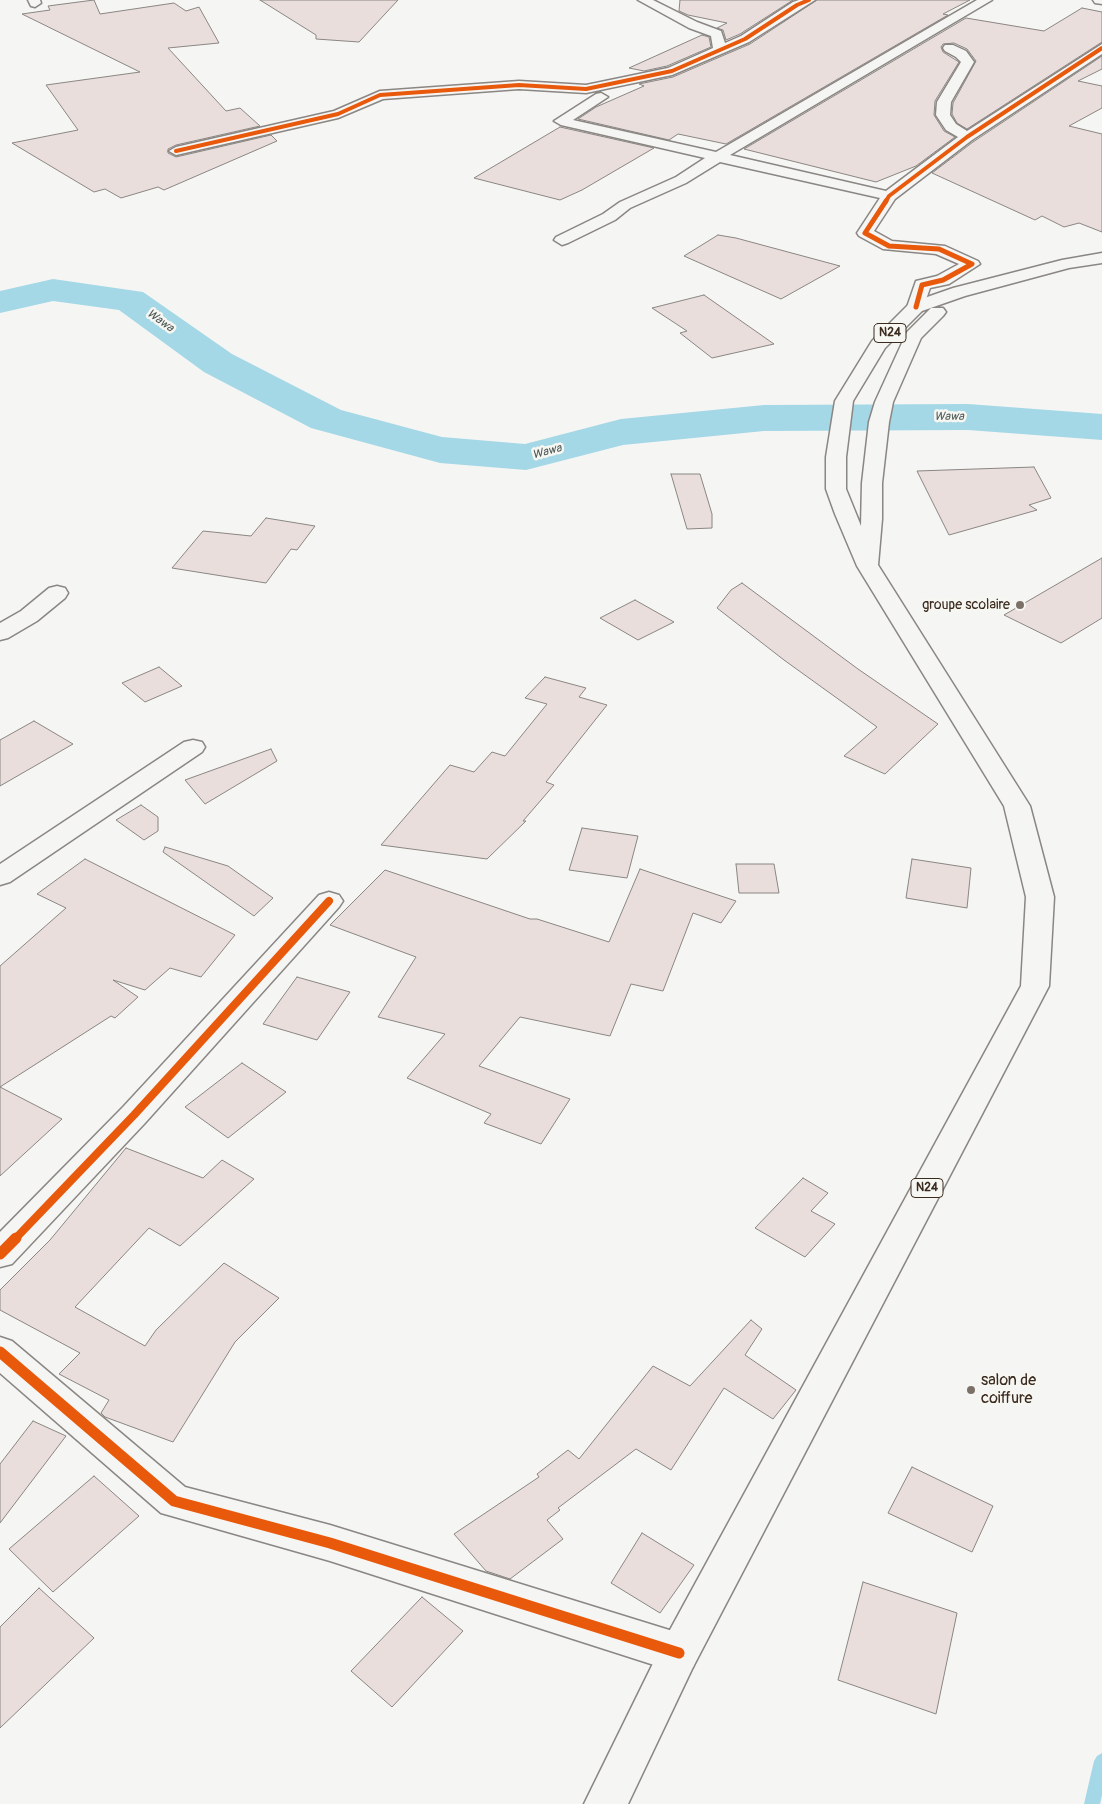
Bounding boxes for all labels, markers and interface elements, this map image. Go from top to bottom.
water label: Wawa [144,307,176,335]
road number: N24 [874,323,906,342]
water label: Wawa [934,410,964,424]
water label: Wawa [531,441,563,463]
place label: groupe scolaire [922,597,1010,613]
marker: groupe scolaire [1014,599,1026,611]
road number: N24 [911,1178,943,1198]
place label: salon de coiffure [981,1371,1036,1409]
marker: salon de coiffure [965,1384,977,1396]

